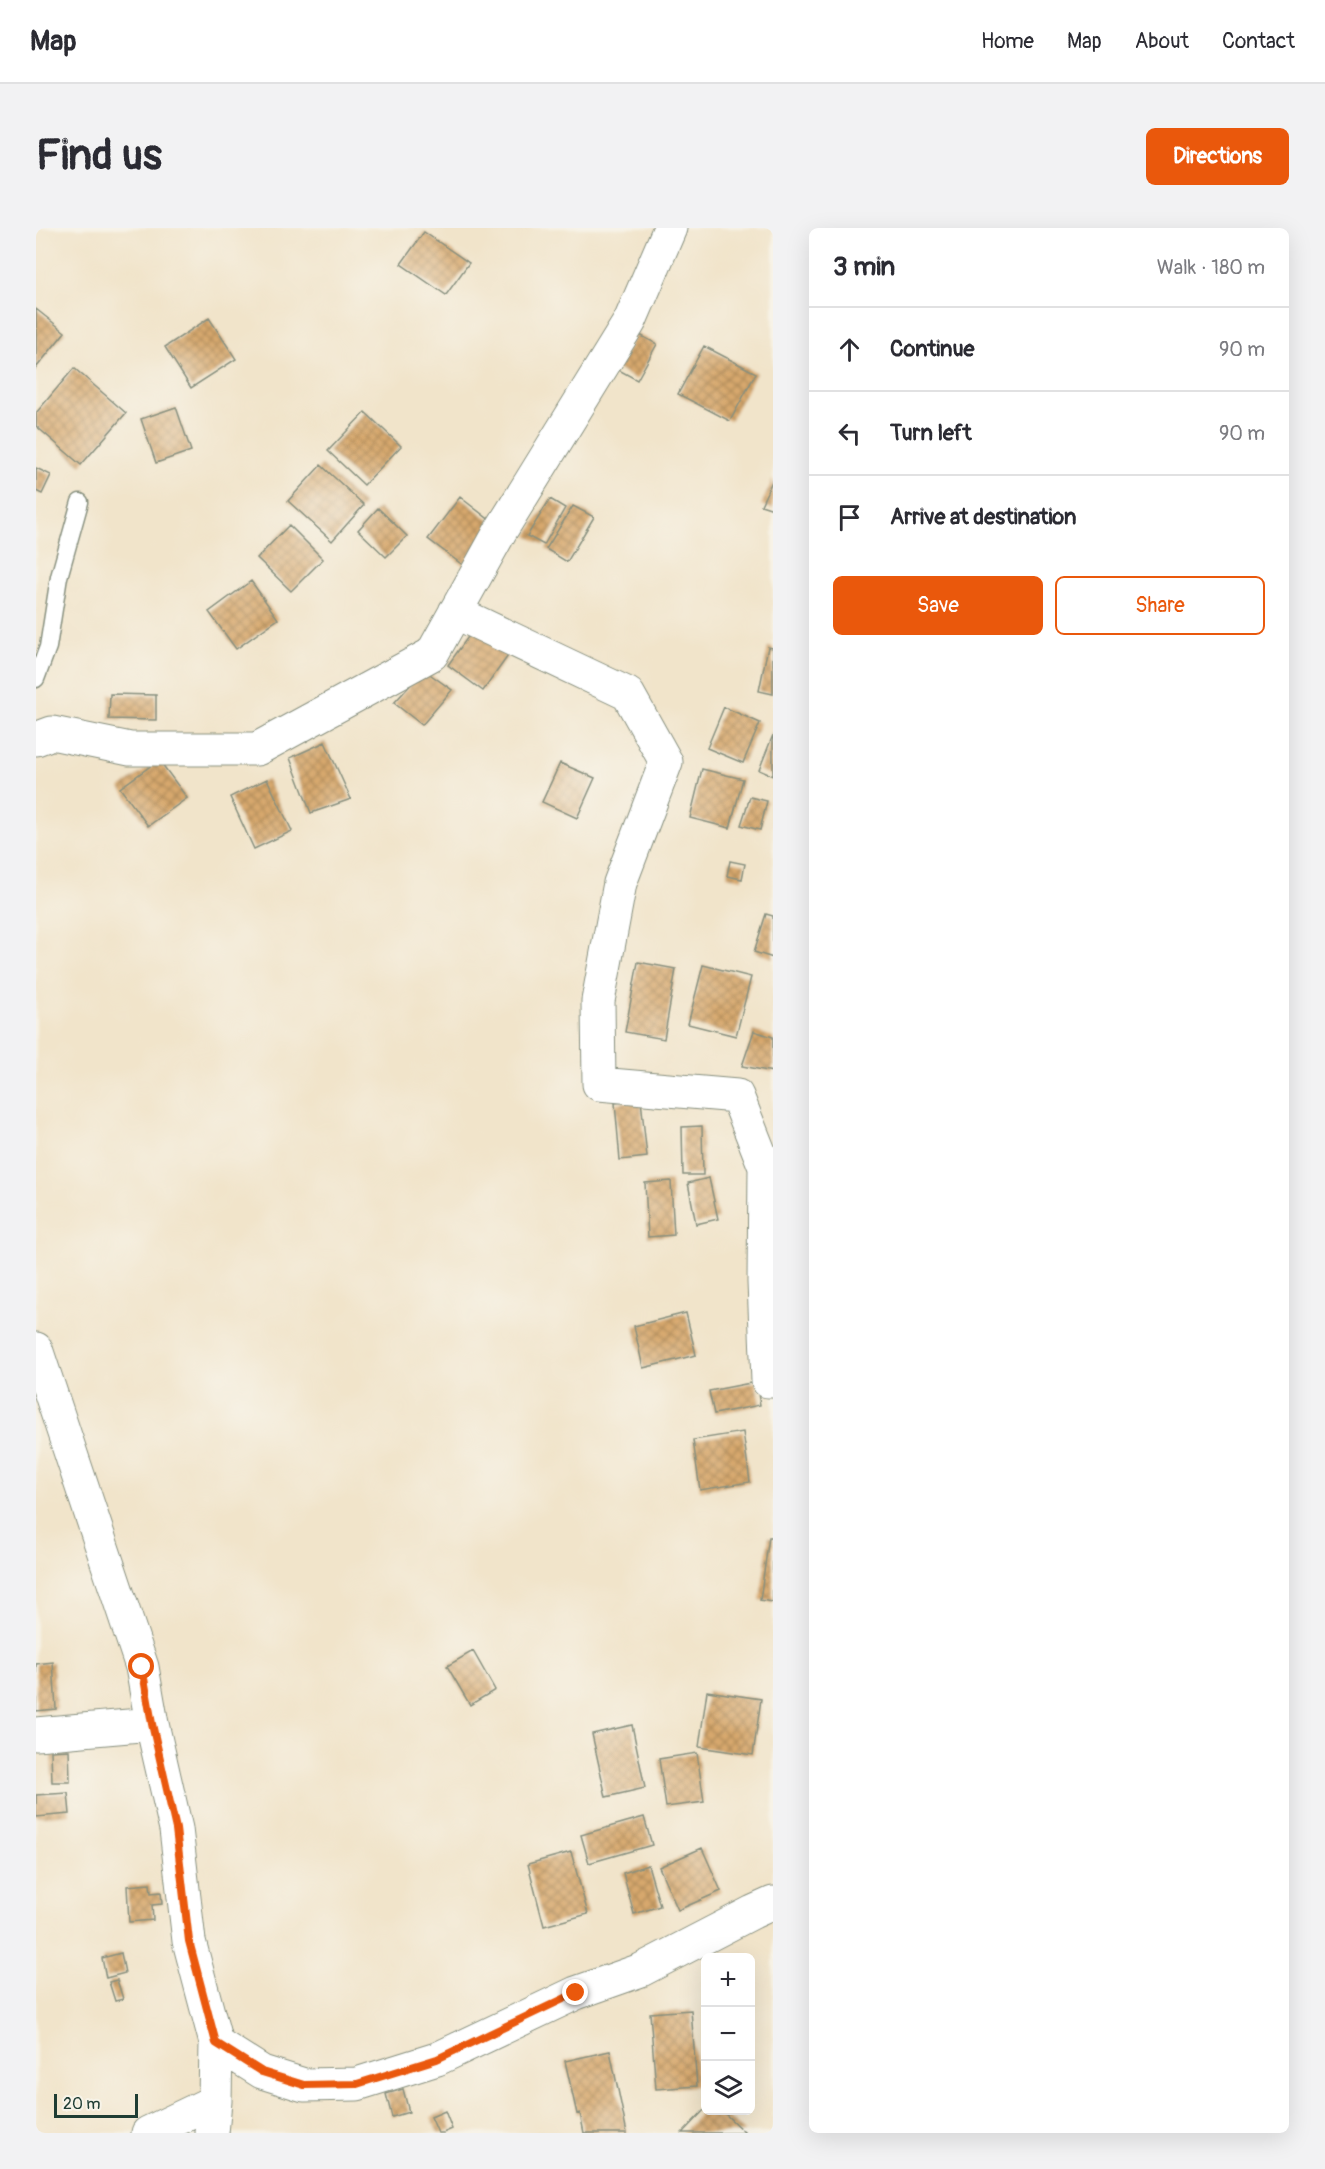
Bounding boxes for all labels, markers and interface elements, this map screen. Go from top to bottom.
text: Map [30,24,76,59]
text: Home [981,28,1034,55]
text: Map [1067,28,1102,55]
text: About [1135,28,1189,55]
text: Contact [1222,28,1295,55]
button: Directions [1146,128,1289,185]
text: Find us [36,130,162,182]
text: 3 min [833,251,895,283]
text: Walk · 180 m [1157,255,1265,280]
icon: ahead [833,333,866,366]
text: Continue [890,335,974,363]
text: 90 m [1219,337,1265,362]
icon: left [833,417,866,450]
text: Turn left [890,419,972,447]
text: 90 m [1219,421,1265,446]
icon: arrive [833,501,866,534]
text: Arrive at destination [890,503,1076,531]
button: Save [833,576,1043,635]
button: Share [1055,576,1265,635]
route start [128,1653,154,1679]
map controls [701,1953,755,2115]
button: + [701,1953,755,2007]
route end [562,1979,588,2005]
button: − [701,2007,755,2061]
button: layers [701,2061,755,2115]
scale bar [54,2091,138,2118]
text: 20 m [63,2094,101,2114]

